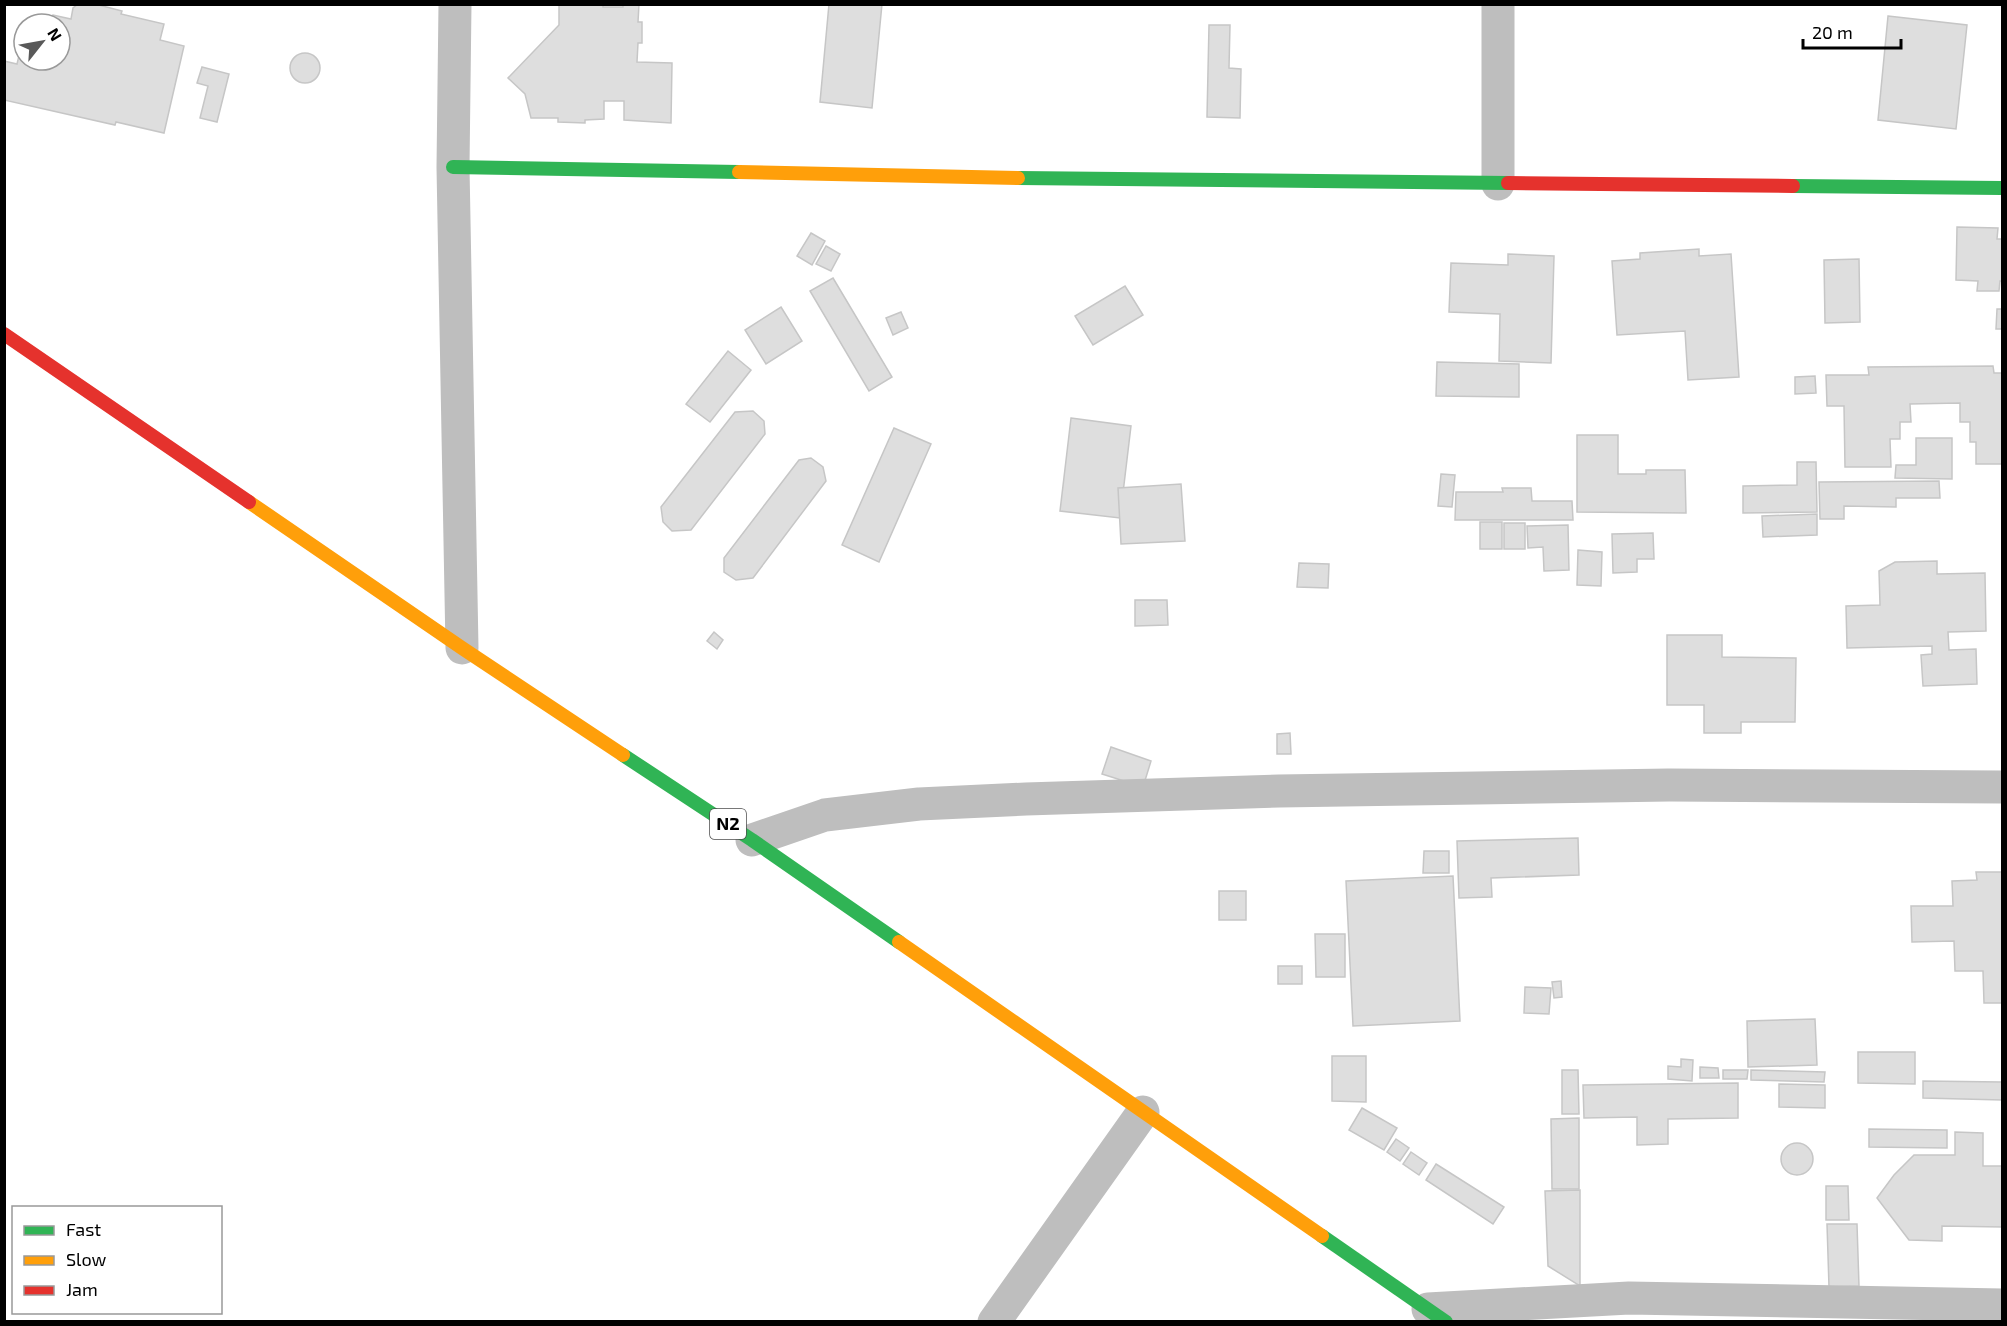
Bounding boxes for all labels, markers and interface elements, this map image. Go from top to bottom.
north arrow [12,12,72,72]
scale bar [1803,12,1900,50]
text: 20 m [1812,21,1853,43]
text: N [44,24,66,44]
road number: N2 [710,809,746,839]
legend [12,1206,222,1314]
text: Fast [66,1218,101,1240]
text: Slow [66,1248,107,1270]
text: Jam [66,1278,98,1300]

